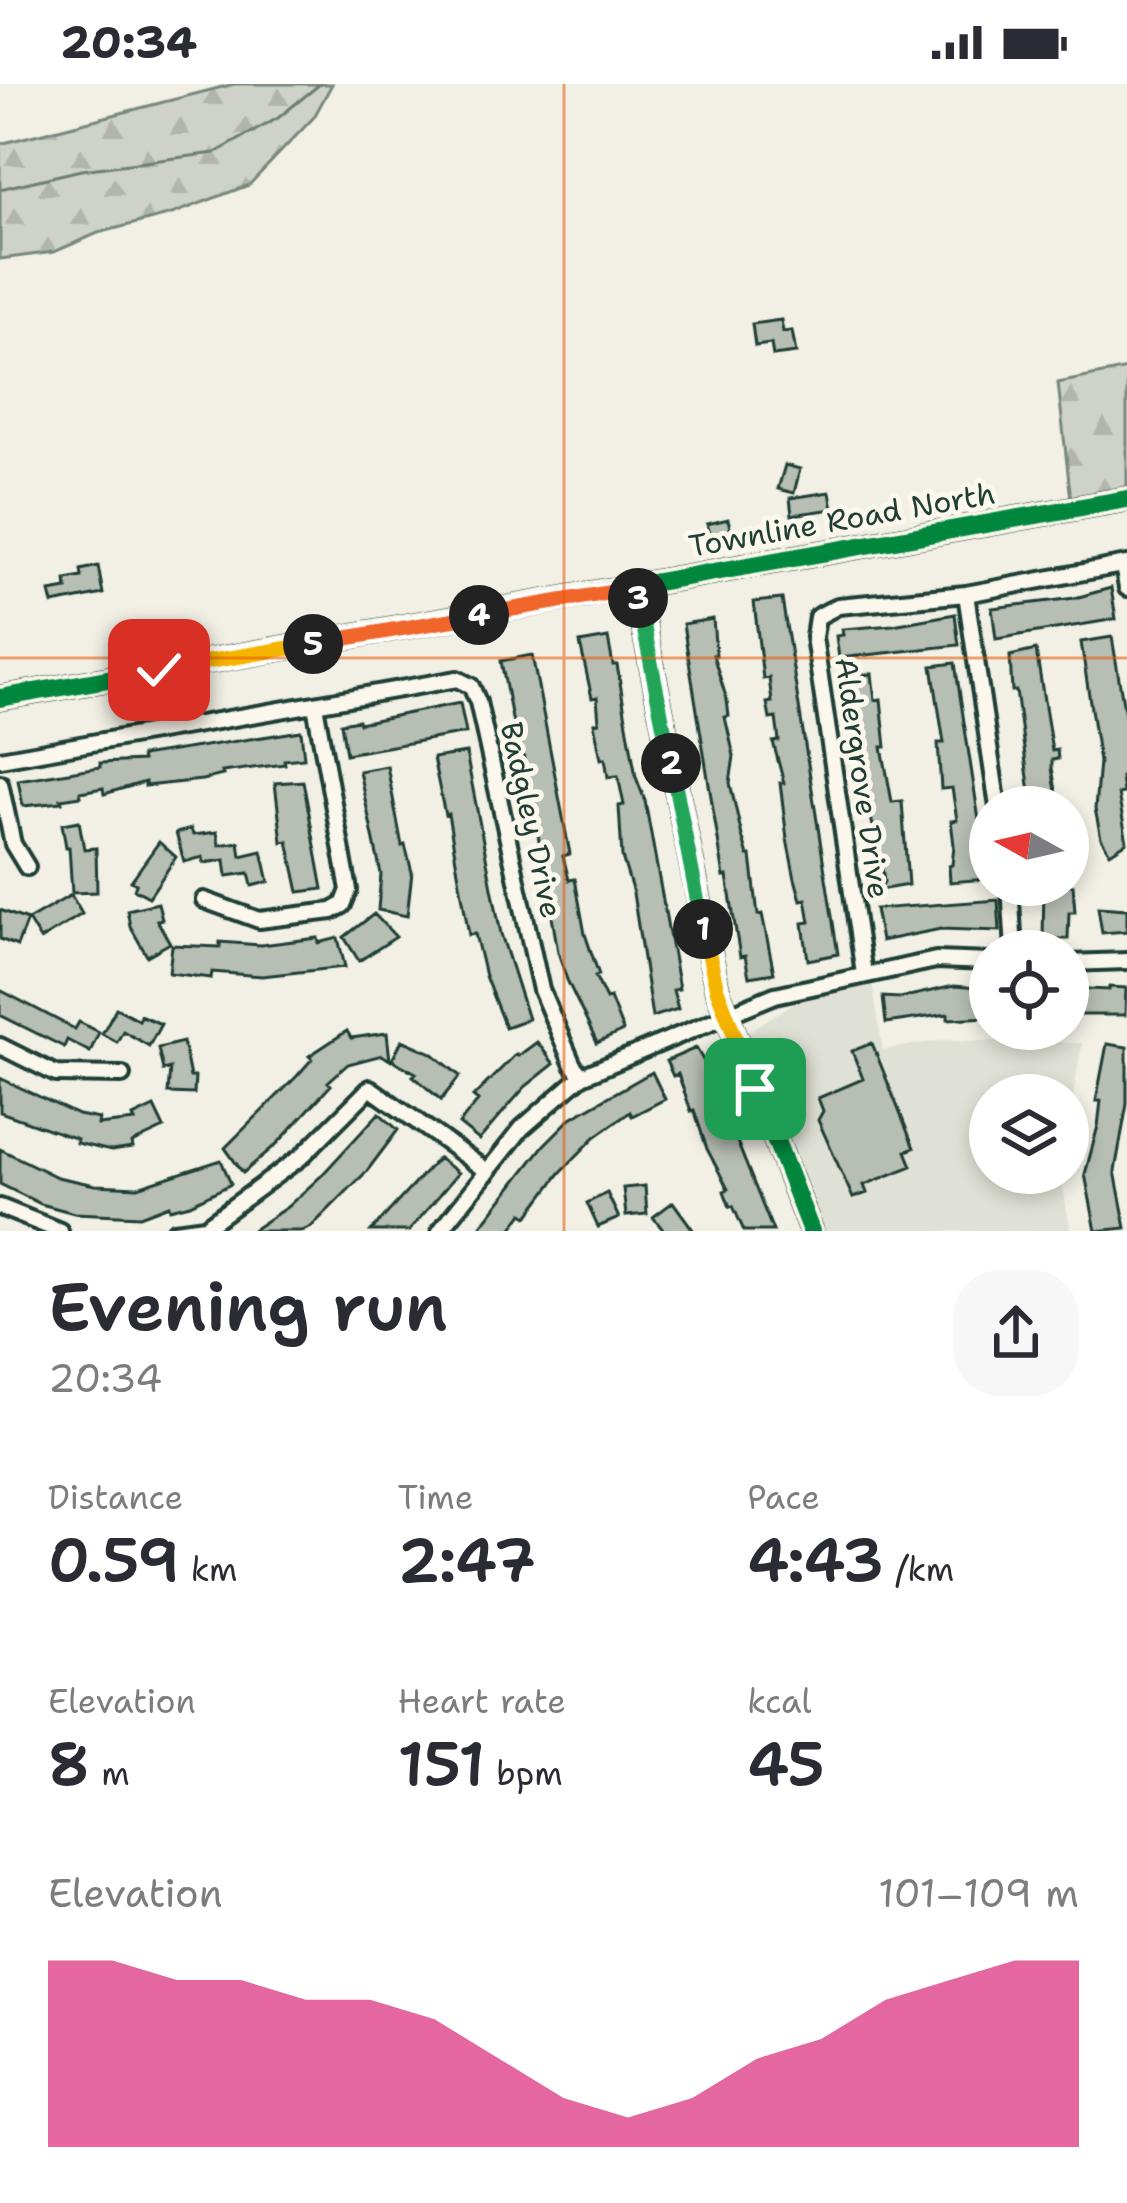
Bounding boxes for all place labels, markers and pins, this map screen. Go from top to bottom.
pin: 3 [608,568,668,628]
pin: 4 [449,585,509,645]
pin: 5 [283,614,343,674]
pin [108,619,210,721]
pin: 2 [641,733,701,793]
pin: 1 [673,899,733,959]
pin [704,1038,806,1140]

